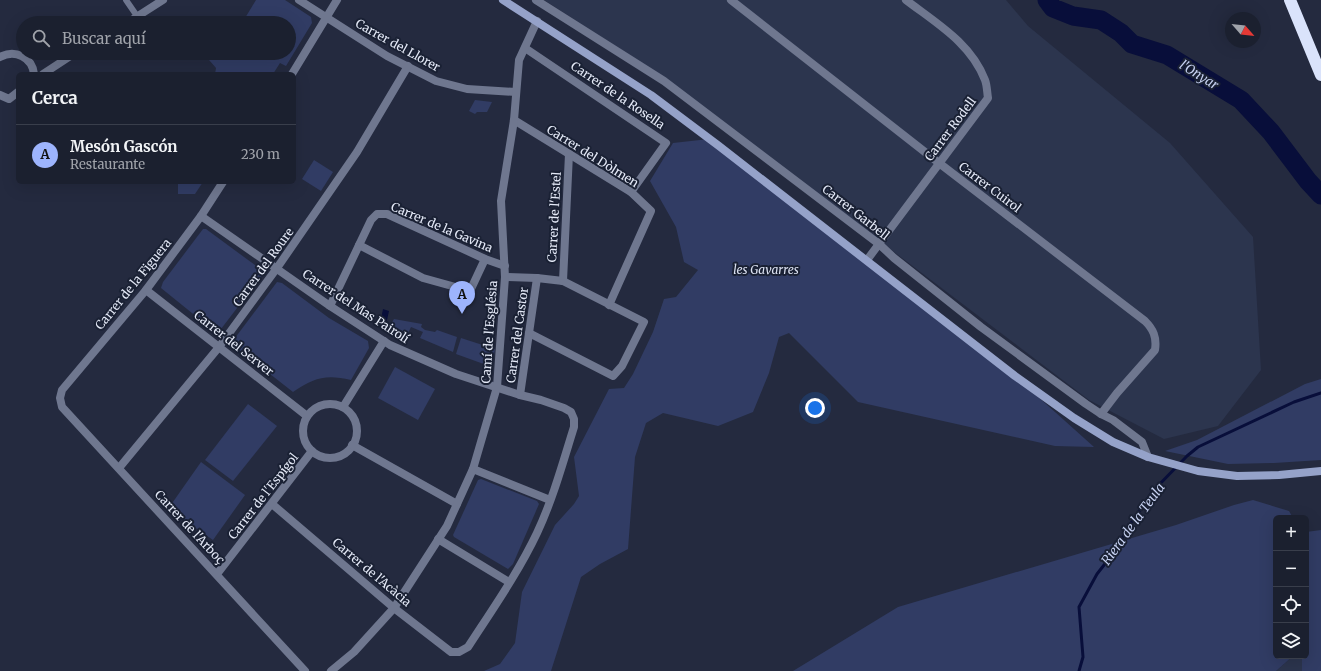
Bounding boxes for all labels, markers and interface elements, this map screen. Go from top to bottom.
north arrow [1225,12,1261,48]
search box [16,16,296,60]
street label: Carrer del Llorer [353,16,443,75]
icon: search [30,27,52,49]
text: Buscar aquí [62,29,146,48]
water label: l'Onyar [1176,56,1222,94]
street label: Carrer de la Rosella [568,58,668,132]
text: Cerca [32,87,78,109]
street label: Carrer Rodell [921,94,979,164]
street label: Carrer del Dòlmen [544,122,642,190]
text: Mesón Gascón [70,137,178,156]
text: A [40,146,50,163]
text: 230 m [241,146,280,163]
text: Restaurante [70,156,145,173]
street label: Carrer Cuirol [956,159,1024,215]
street label: Carrer de l'Estel [544,171,564,263]
street label: Carrer Garbell [819,181,893,243]
street label: Carrer de la Gavina [389,199,496,255]
street label: Carrer del Roure [229,225,297,309]
street label: Carrer de la Figuera [92,235,175,332]
park label: les Gavarres [733,262,799,277]
street label: Carrer del Mas Pairolí [300,266,413,347]
street label: Camí de l'Església [478,280,500,384]
pin: A [449,281,475,314]
street label: Carrer del Castor [503,286,531,384]
street label: Carrer del Server [191,307,277,379]
your location [805,398,825,418]
street label: Carrer de l'Espígol [225,450,301,542]
water label: Riera de la Teula [1097,480,1169,568]
street label: Carrer de l'Arboç [152,487,228,567]
map controls [1273,515,1309,659]
button: + [1273,515,1309,551]
street label: Carrer de l'Acàcia [330,535,415,610]
button: − [1273,551,1309,587]
button: locate [1273,587,1309,623]
button: layers [1273,623,1309,659]

